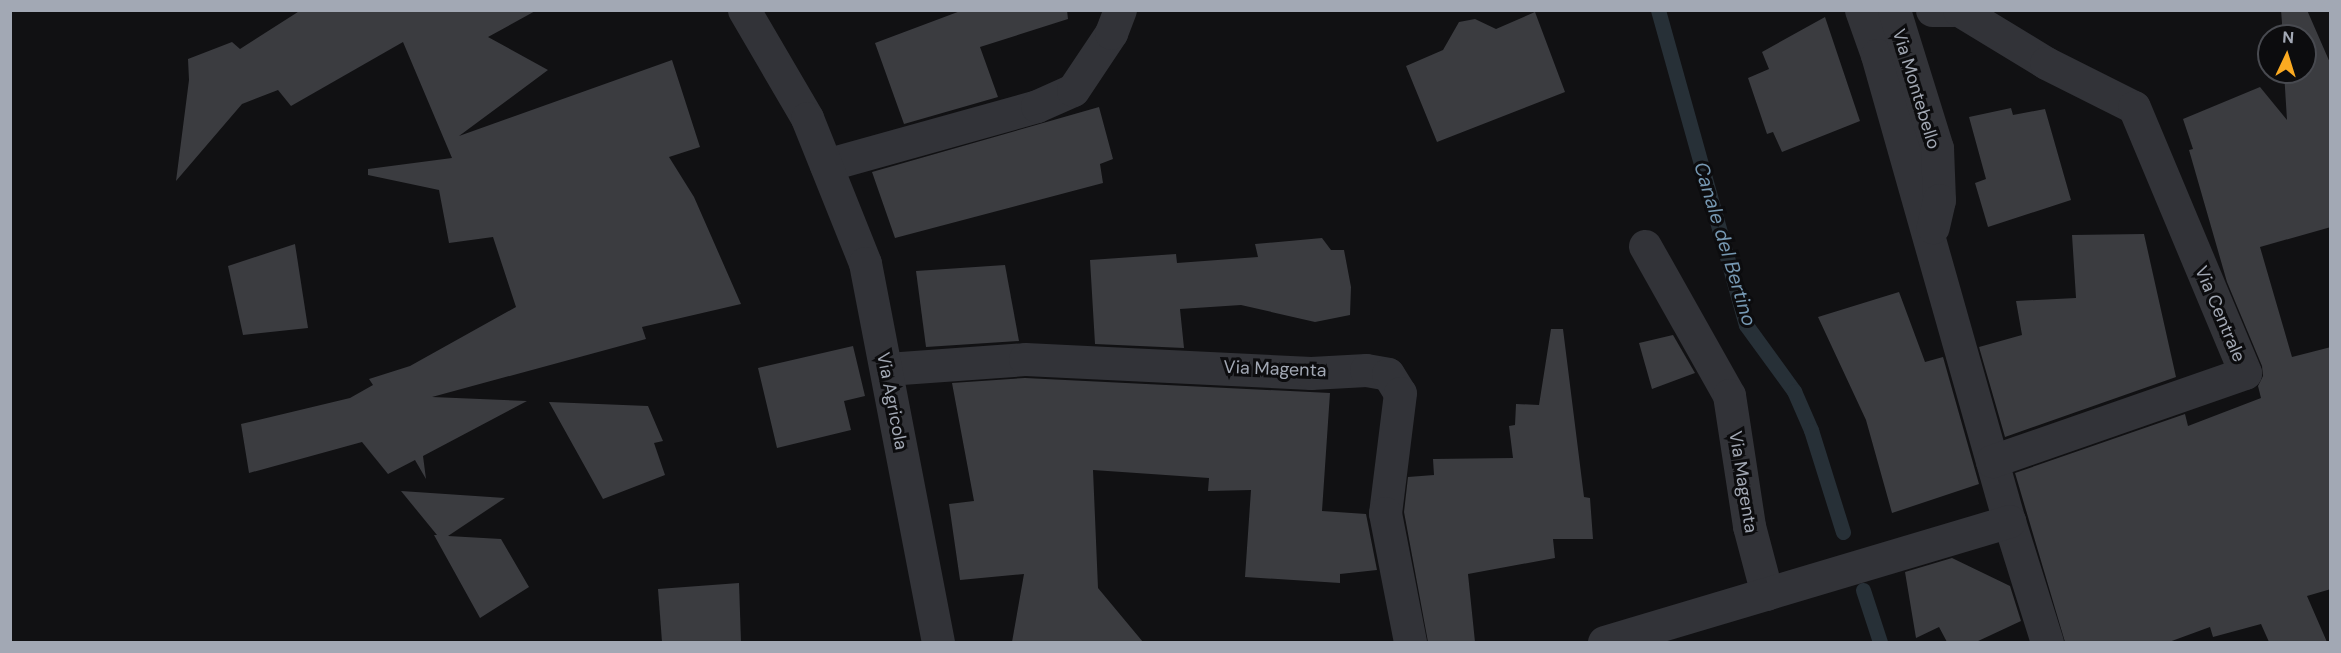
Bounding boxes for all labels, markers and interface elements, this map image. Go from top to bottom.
north arrow [2257,24,2317,84]
street label: Via Montebello [1887,26,1945,152]
text: N [2282,27,2295,48]
water label: Canale del Bertino [1689,159,1761,329]
street label: Via Centrale [2190,263,2250,365]
street label: Via Agricola [872,350,912,452]
street label: Via Magenta [1223,356,1327,382]
street label: Via Magenta [1724,429,1762,535]

